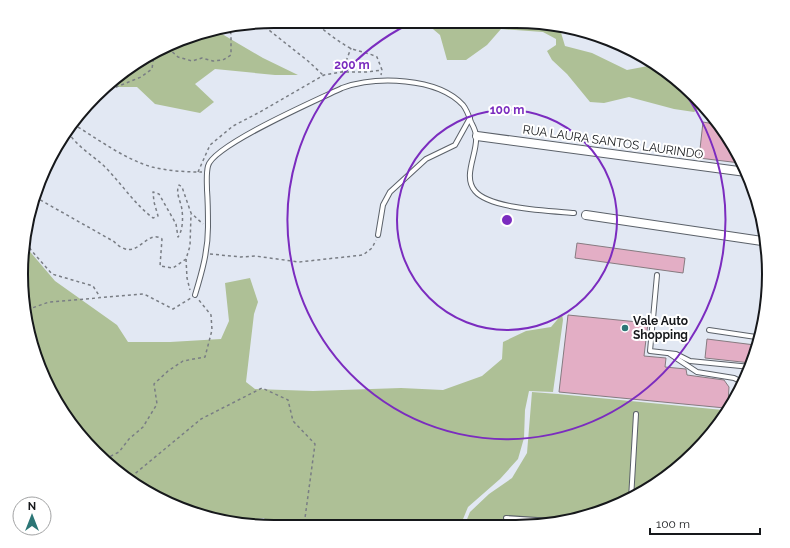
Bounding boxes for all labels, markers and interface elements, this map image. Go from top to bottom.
text: 200 m [334,58,370,72]
text: 100 m [490,103,524,117]
street label: RUA LAURA SANTOS LAURINDO [522,122,704,162]
centre of rings [500,213,514,227]
place label: Vale Auto Shopping [633,314,688,342]
marker: Vale Auto Shopping [620,323,630,333]
north arrow [12,496,52,536]
text: N [28,500,36,513]
scale bar [650,510,760,536]
text: 100 m [656,517,690,531]

